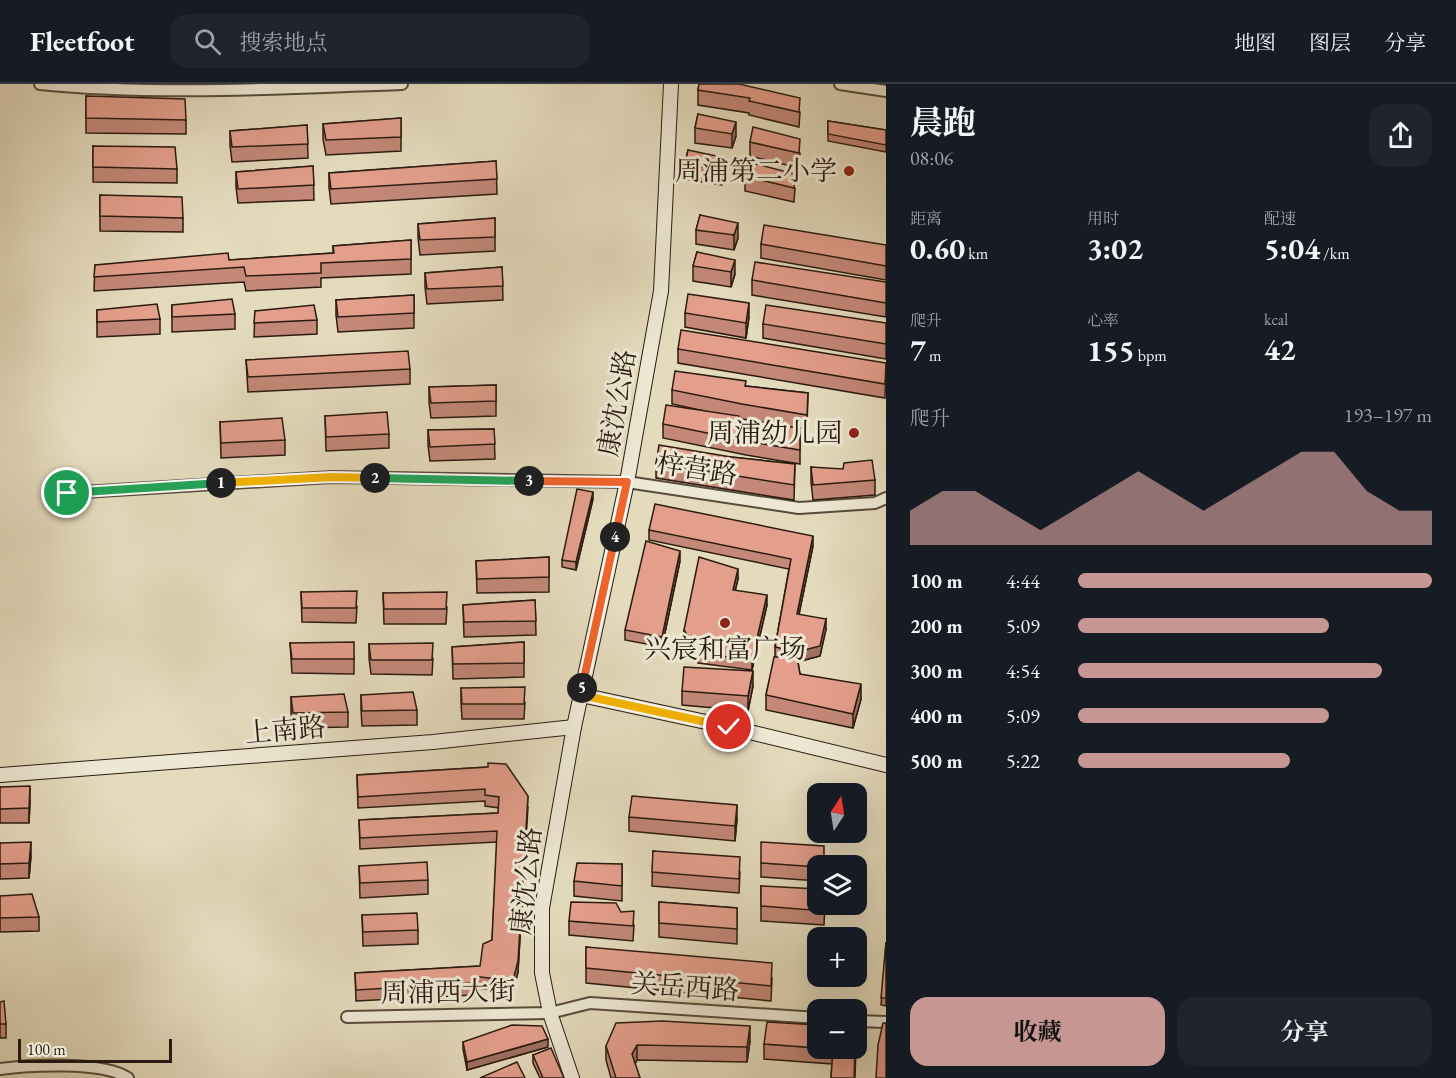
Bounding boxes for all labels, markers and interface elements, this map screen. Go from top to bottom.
search box [170,14,590,68]
text: Fleetfoot [30,23,134,59]
icon: search [191,25,224,58]
text: 搜索地点 [239,28,327,57]
text: 地图 [1234,29,1276,56]
text: 图层 [1309,29,1351,56]
text: 分享 [1384,29,1426,56]
text: 晨跑 [910,101,976,144]
button: share [1369,104,1432,167]
text: 08:06 [910,145,953,171]
place label: 周浦第二小学 [675,153,837,188]
marker: 周浦第二小学 [842,164,856,178]
text: 距离 [910,208,942,229]
text: 用时 [1087,208,1119,229]
text: 配速 [1264,208,1296,229]
text: 0.60 [910,229,965,268]
text: 3:02 [1087,229,1143,268]
text: 5:04 [1264,229,1320,268]
text: km [965,243,988,264]
text: /km [1320,243,1350,264]
text: kcal [1264,309,1288,330]
text: 爬升 [910,310,942,331]
text: 心率 [1087,310,1119,331]
text: 42 [1264,330,1296,369]
text: 7 [910,331,926,370]
text: 155 [1087,331,1135,370]
text: m [926,345,942,366]
text: bpm [1135,345,1167,366]
street label: 康沈公路 [590,347,643,459]
text: 193–197 m [1344,402,1432,428]
text: 爬升 [910,405,950,431]
place label: 周浦幼儿园 [707,415,842,450]
marker: 周浦幼儿园 [847,426,861,440]
street label: 梓营路 [654,445,740,492]
pin: 2 [360,463,390,493]
pin: 3 [514,466,544,496]
pin [41,467,92,518]
text: 2 [371,467,379,488]
pin: 1 [206,468,236,498]
text: 3 [525,470,533,491]
text: 1 [217,472,225,493]
icon: arrive [50,476,83,509]
pin: 4 [600,522,630,552]
text: 4 [611,526,619,547]
text: 100 m [910,568,963,594]
text: 4:44 [1006,568,1040,594]
text: 200 m [910,613,963,639]
text: 5:09 [1006,613,1040,639]
marker: 兴宸和富广场 [718,616,732,630]
place label: 兴宸和富广场 [644,631,806,666]
text: 300 m [910,658,963,684]
text: 4:54 [1006,658,1040,684]
pin: 5 [567,673,597,703]
text: 5 [578,677,586,698]
pin [703,701,754,752]
text: 400 m [910,703,963,729]
text: 5:09 [1006,703,1040,729]
street label: 上南路 [243,709,327,750]
icon: check [712,710,745,743]
text: 500 m [910,748,963,774]
text: 5:22 [1006,748,1040,774]
north arrow [807,783,867,843]
map controls [807,783,867,1059]
street label: 康沈公路 [502,825,549,936]
button: layers [807,855,867,915]
button: + [807,927,867,987]
street label: 关岳西路 [630,965,740,1008]
street label: 周浦西大街 [380,973,516,1010]
button: 收藏 [910,997,1165,1066]
button: 分享 [1177,997,1432,1066]
button: − [807,999,867,1059]
scale bar [18,1036,172,1064]
text: 100 m [27,1039,66,1060]

